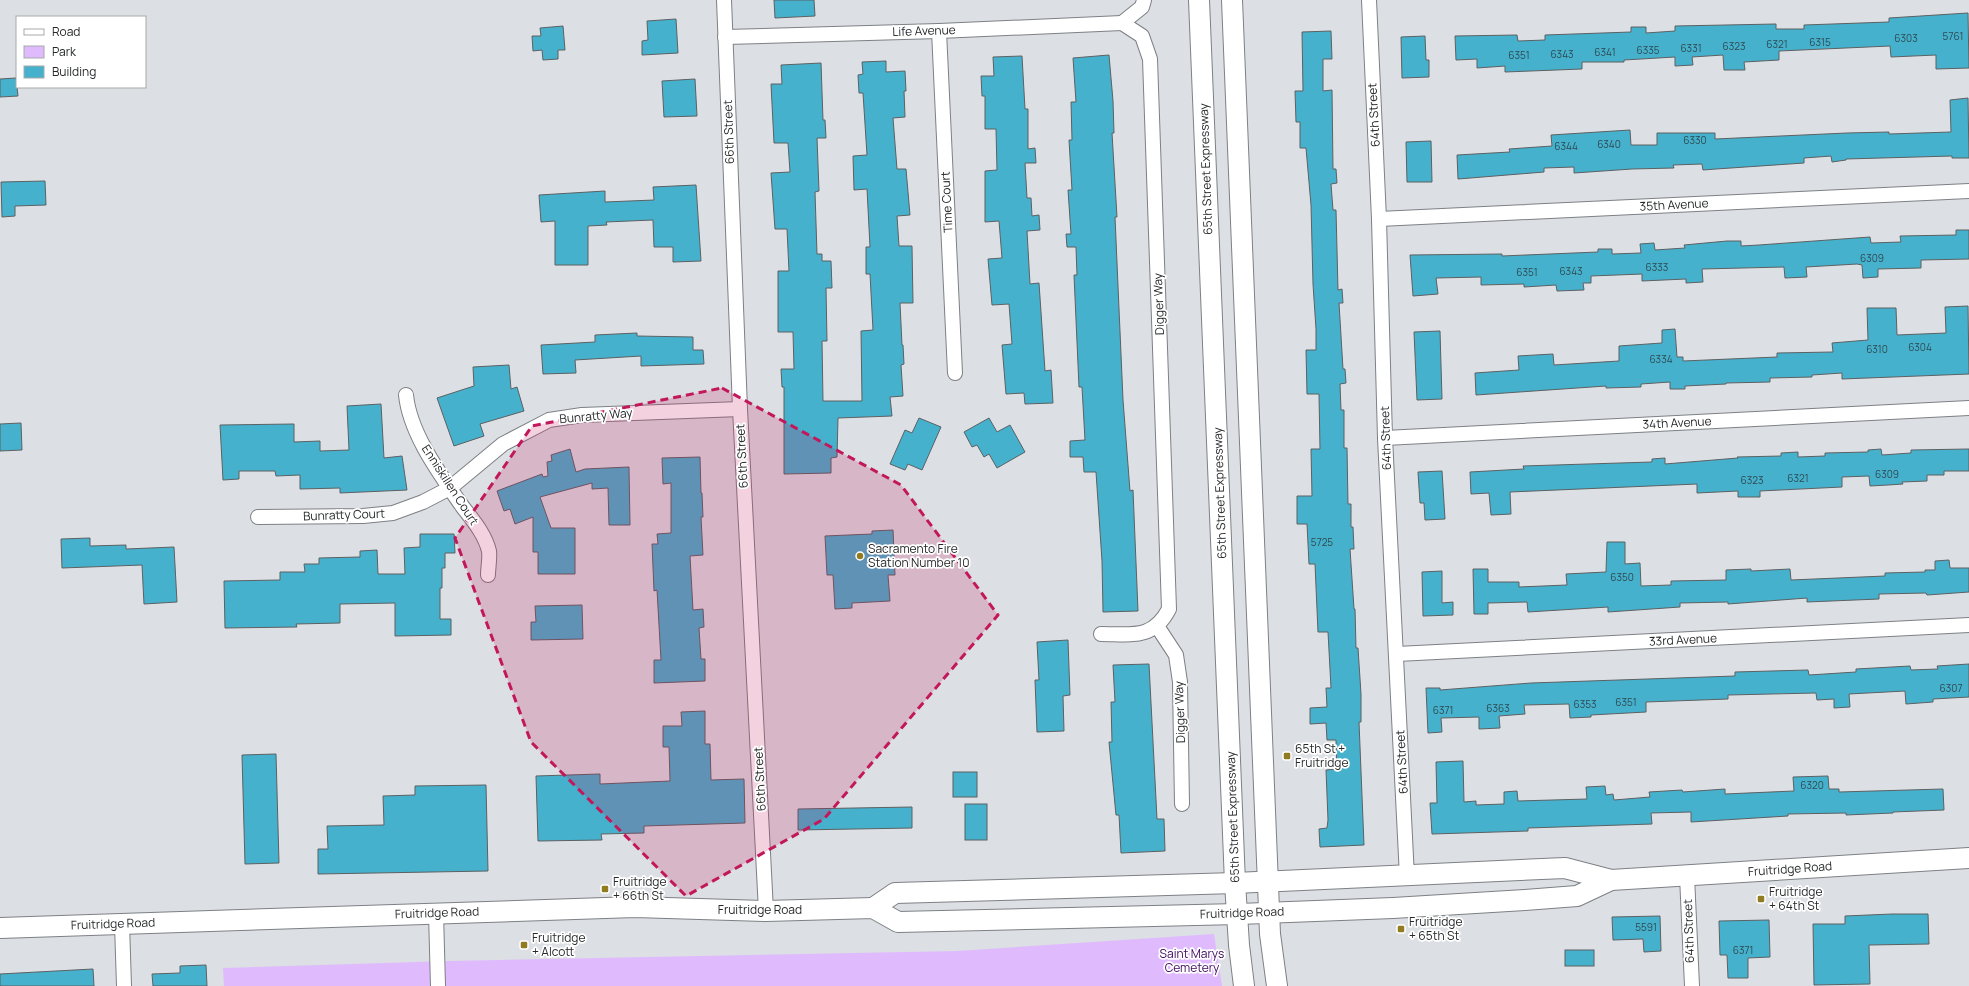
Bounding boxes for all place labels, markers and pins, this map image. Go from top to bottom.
place label: Sacramento Fire Station Number 10 [868,540,969,571]
marker: Sacramento Fire Station Number 10 [855,551,865,561]
place label: 65th St + Fruitridge [1295,740,1348,771]
marker: 65th St + Fruitridge [1282,751,1292,761]
place label: Fruitridge + 66th St [613,873,666,904]
place label: Fruitridge + 64th St [1769,883,1822,914]
marker: Fruitridge + 66th St [600,884,610,894]
marker: Fruitridge + 64th St [1756,894,1766,904]
place label: Fruitridge + 65th St [1409,913,1462,944]
marker: Fruitridge + 65th St [1396,924,1406,934]
place label: Fruitridge + Alcott [532,929,585,960]
marker: Fruitridge + Alcott [519,940,529,950]

